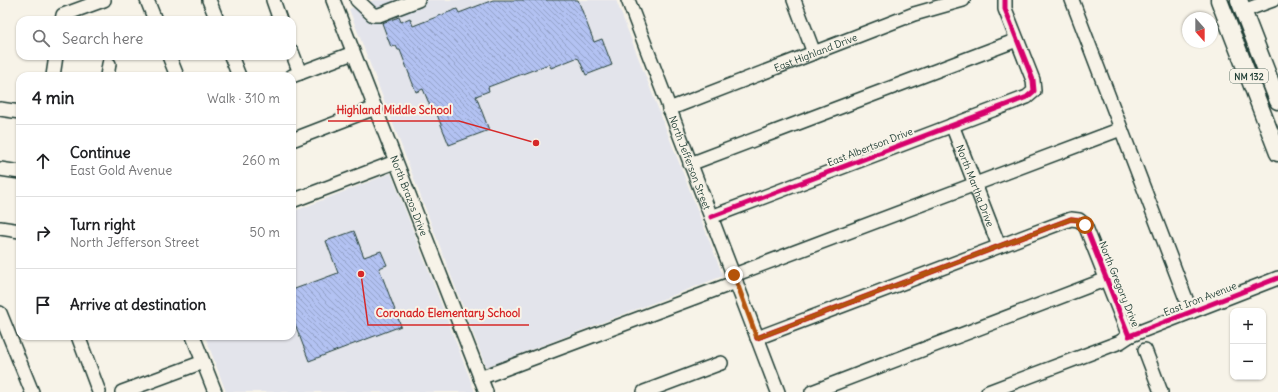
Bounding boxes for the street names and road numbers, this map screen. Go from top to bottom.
street label: East Highland Drive [772,30,859,74]
road number: NM 132 [1230,69,1268,83]
street label: North Jefferson Street [666,114,714,212]
street label: East Albertson Drive [825,125,915,169]
street label: North Martha Drive [954,143,997,228]
street label: North Brazos Drive [388,154,431,238]
street label: North Gregory Drive [1096,239,1142,329]
street label: East Iron Avenue [1162,279,1238,319]

